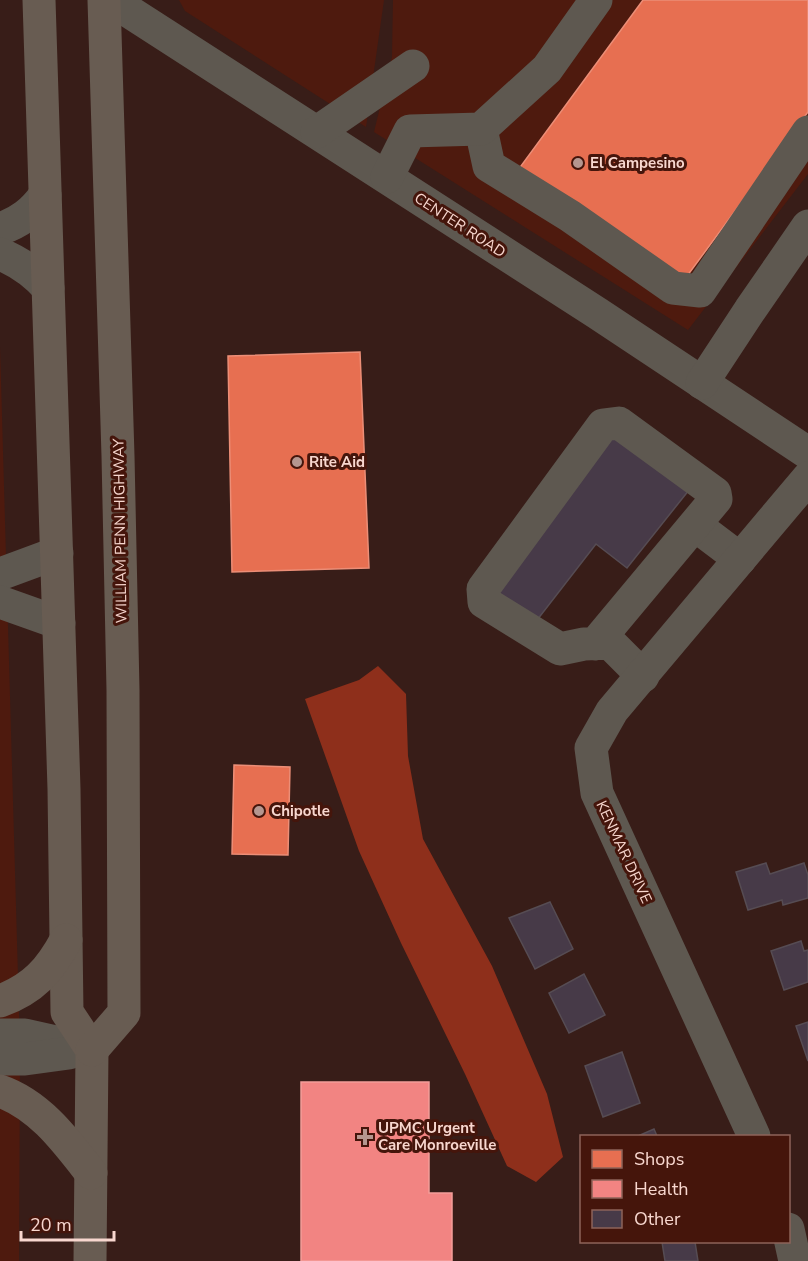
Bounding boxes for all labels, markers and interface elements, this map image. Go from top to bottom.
place label: El Campesino [590,153,685,173]
marker: El Campesino [571,156,585,170]
street label: CENTER ROAD [411,188,509,262]
street label: WILLIAM PENN HIGHWAY [108,438,132,623]
place label: Rite Aid [309,452,365,472]
marker: Rite Aid [290,455,304,469]
street label: KENMAR DRIVE [591,797,657,907]
place label: Chipotle [271,801,330,821]
marker: Chipotle [252,804,266,818]
place label: UPMC Urgent Care Monroeville [378,1118,496,1155]
marker: UPMC Urgent Care Monroeville [356,1128,374,1146]
legend [580,1135,790,1243]
text: Shops [634,1147,684,1171]
text: Health [634,1177,689,1201]
scale bar [21,1204,114,1242]
text: Other [634,1207,681,1231]
text: 20 m [30,1213,72,1237]

